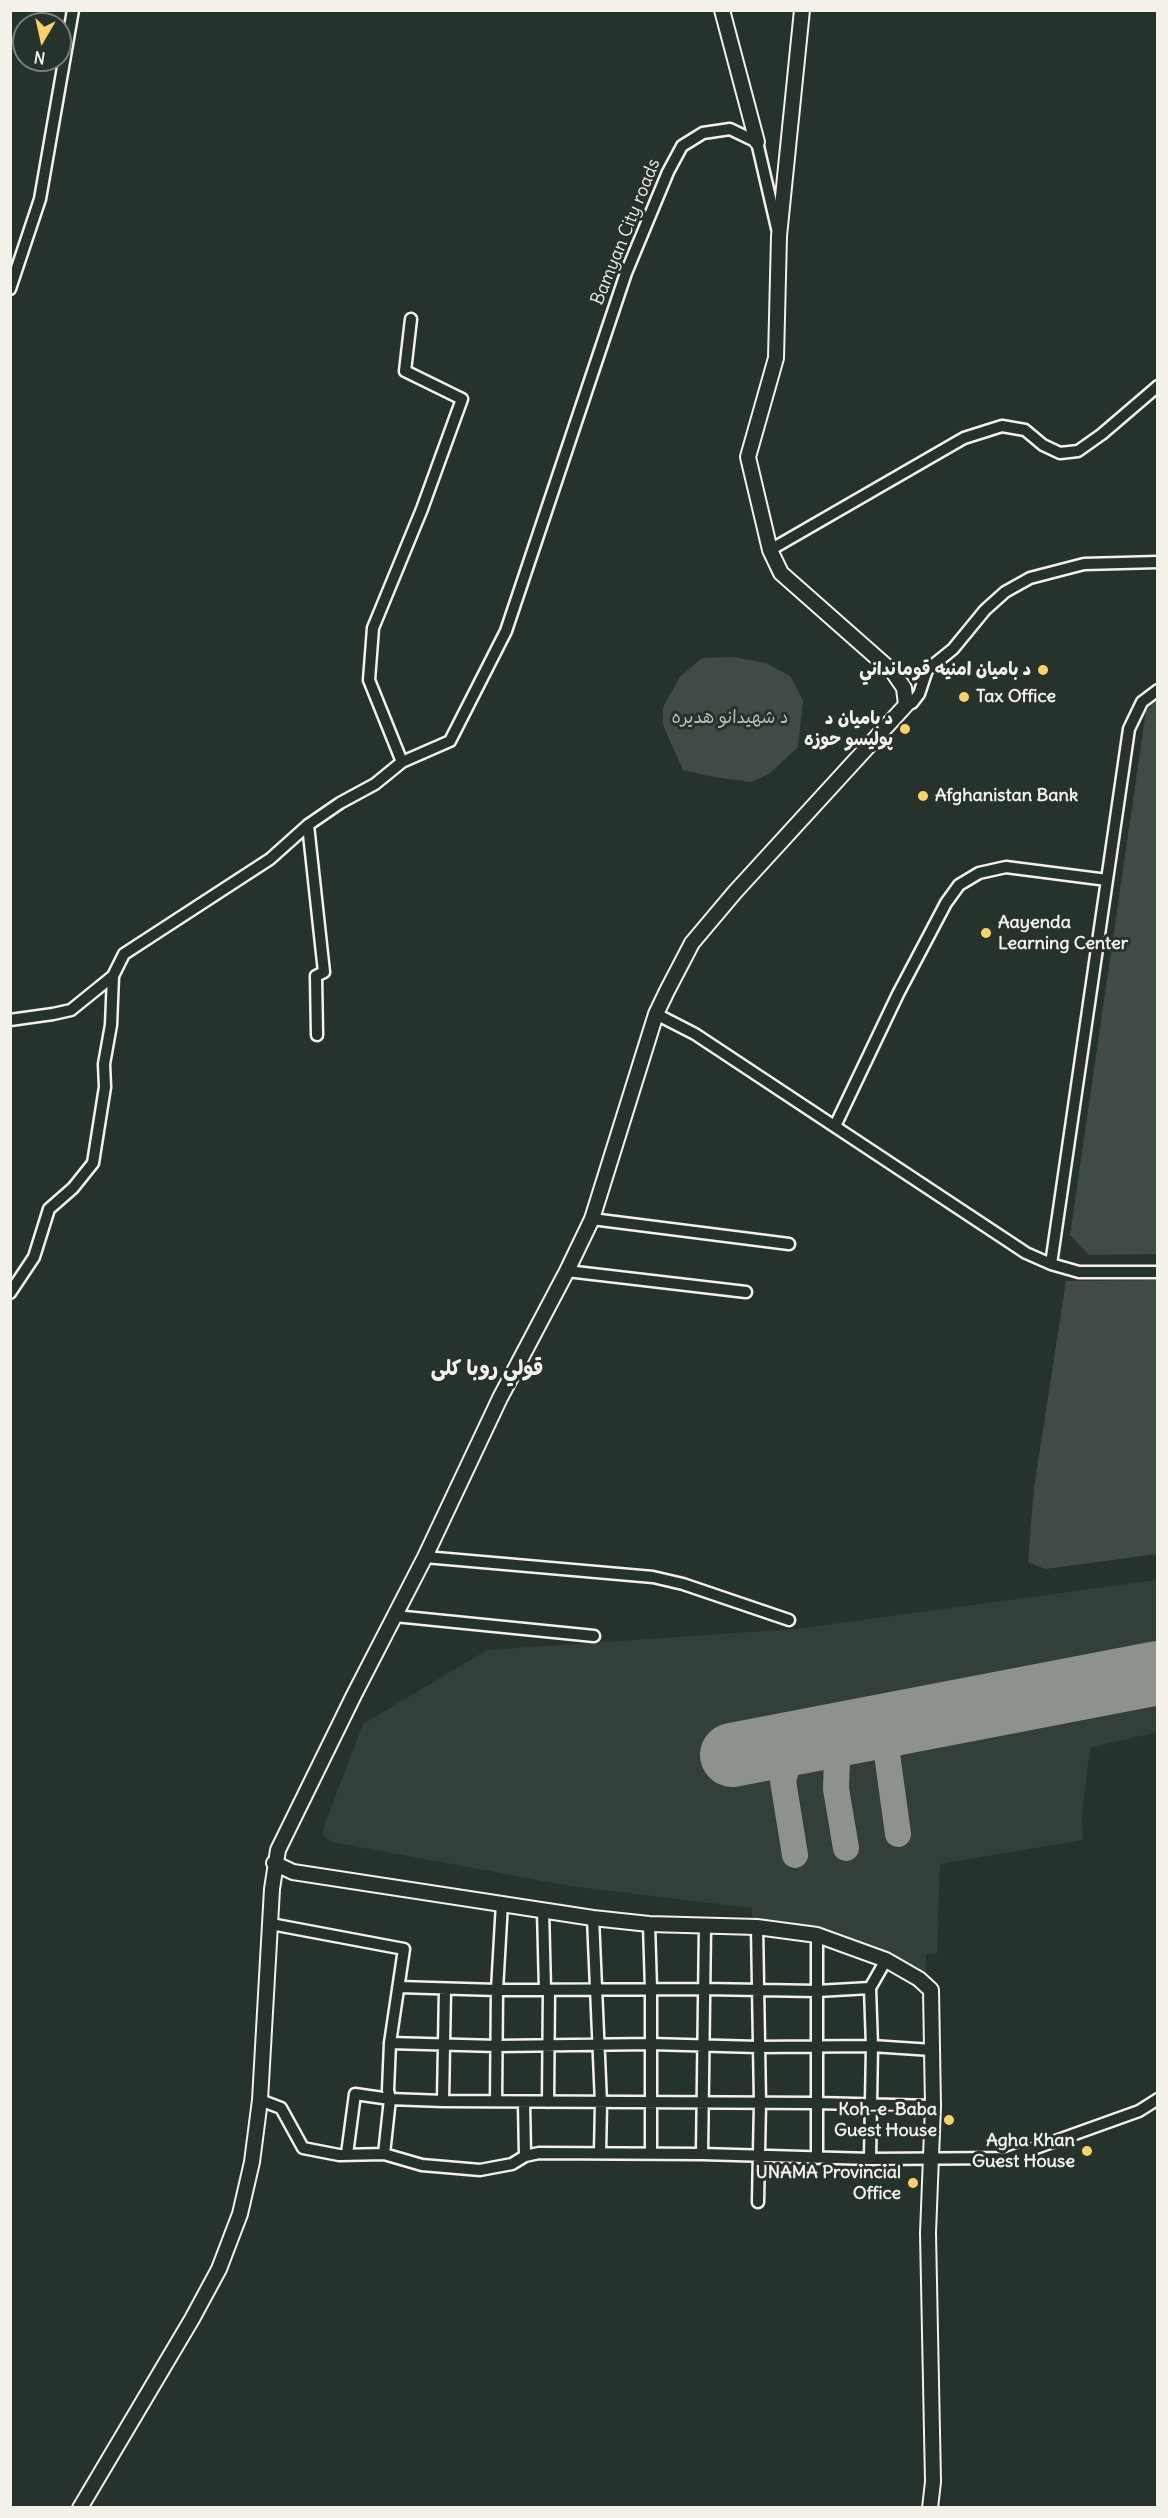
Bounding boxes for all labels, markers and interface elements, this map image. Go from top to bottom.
north arrow [12,12,72,72]
text: N [32,47,47,69]
street label: Bamyan City roads [587,156,665,308]
place label: د بامیان امنیه قومانداني [859,659,1031,681]
marker: د بامیان امنیه قومانداني [1036,663,1050,677]
place label: Tax Office [976,686,1056,708]
marker: Tax Office [957,690,971,704]
park label: د شهیدانو هدیره [672,707,788,729]
place label: د بامیان د پولیسو حوزه [804,708,893,750]
marker: د بامیان د پولیسو حوزه [898,722,912,736]
place label: Afghanistan Bank [935,785,1078,807]
marker: Afghanistan Bank [916,789,930,803]
place label: Aayenda Learning Center [998,912,1128,954]
marker: Aayenda Learning Center [979,926,993,940]
district label: قولي روبا کلی [431,1356,543,1382]
place label: Koh-e-Baba Guest House [834,2099,937,2142]
marker: Koh-e-Baba Guest House [942,2113,956,2127]
place label: Agha Khan Guest House [972,2130,1075,2172]
marker: Agha Khan Guest House [1080,2144,1094,2158]
place label: UNAMA Provincial Office [755,2162,901,2204]
marker: UNAMA Provincial Office [906,2176,920,2190]

